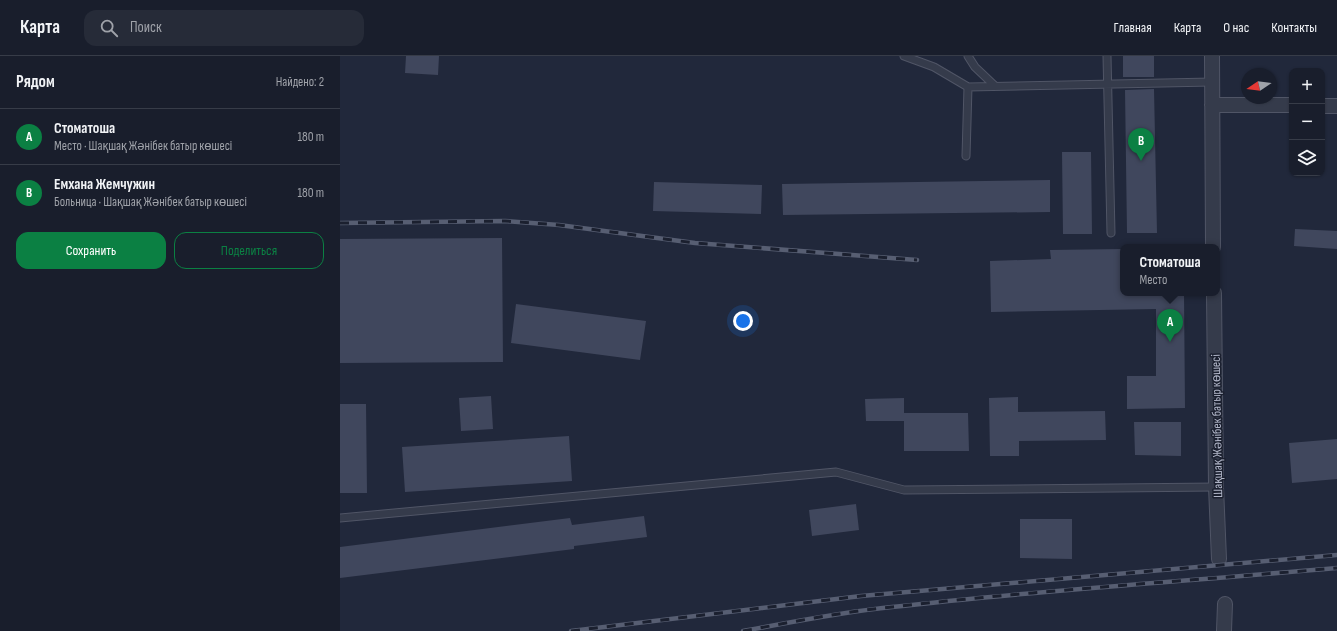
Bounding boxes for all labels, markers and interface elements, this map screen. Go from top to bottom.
search box [84,10,364,46]
text: Карта [20,16,60,39]
icon: search [98,17,120,39]
text: Поиск [130,18,162,37]
text: Главная [1114,19,1152,36]
text: Карта [1174,19,1201,36]
text: О нас [1223,19,1249,36]
text: Контакты [1271,19,1317,36]
north arrow [1241,68,1277,104]
map controls [1289,68,1325,176]
button: + [1289,68,1325,104]
text: Рядом [16,72,55,92]
text: Найдено: 2 [276,74,324,90]
button: − [1289,104,1325,140]
text: Стоматоша [54,119,115,138]
pin: B [1128,128,1154,161]
text: A [26,129,32,145]
text: 180 m [298,129,324,145]
text: Место · Шақшақ Жәнібек батыр көшесі [54,138,232,154]
button: layers [1289,140,1325,176]
text: Емхана Жемчужин [54,175,155,194]
text: B [26,185,32,201]
text: 180 m [298,185,324,201]
text: Больница · Шақшақ Жәнібек батыр көшесі [54,194,247,210]
button: Сохранить [16,232,166,269]
button: Поделиться [174,232,324,269]
popup [1120,244,1220,296]
text: Стоматоша [1139,253,1201,272]
text: Место [1139,272,1167,288]
pin: A [1157,309,1183,342]
your location [733,311,753,331]
street label: Шақшақ Жәнібек батыр көшесі [1208,354,1226,498]

